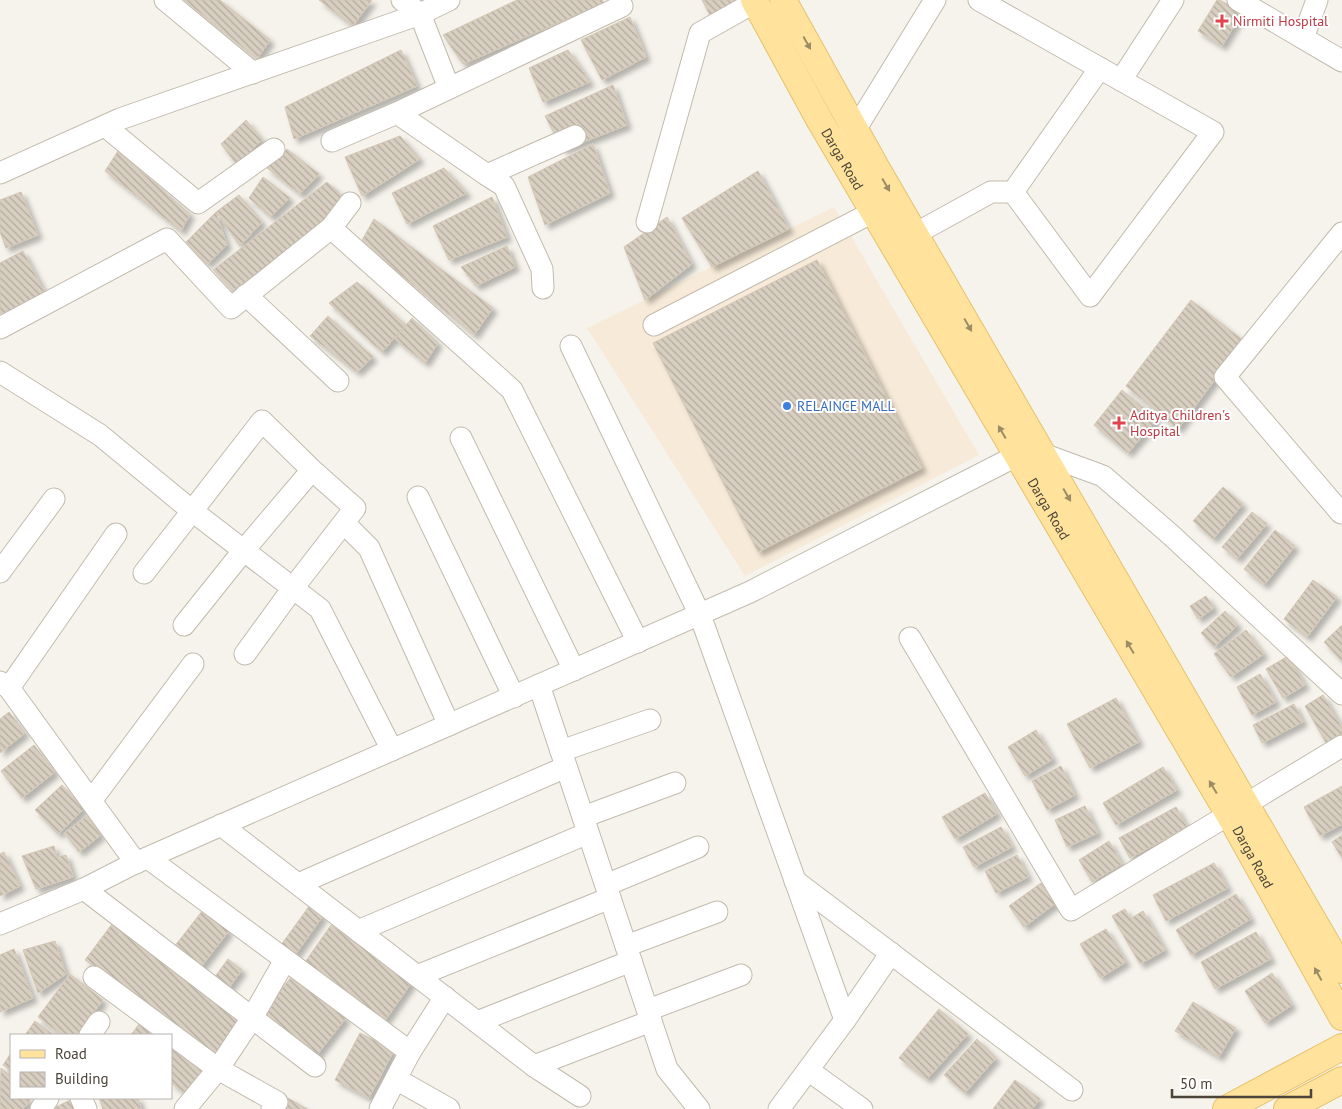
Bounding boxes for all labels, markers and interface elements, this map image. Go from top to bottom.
place label: Nirmiti Hospital [1233,12,1328,30]
marker: Nirmiti Hospital [1215,14,1229,28]
one-way arrow [803,35,811,50]
street label: Darga Road [817,125,868,193]
one-way arrow [882,177,890,192]
one-way arrow [963,318,972,331]
place label: RELAINCE MALL [797,397,895,415]
marker: RELAINCE MALL [781,400,793,412]
place label: Aditya Children's Hospital [1130,406,1230,440]
marker: Aditya Children's Hospital [1112,416,1126,430]
one-way arrow [998,425,1006,440]
street label: Darga Road [1023,475,1074,543]
one-way arrow [1063,489,1072,502]
one-way arrow [1125,641,1134,654]
one-way arrow [1208,781,1217,794]
street label: Darga Road [1228,823,1278,892]
one-way arrow [1314,968,1323,981]
legend [10,1034,172,1099]
text: Road [55,1044,87,1063]
scale bar [1172,1066,1311,1098]
text: Building [55,1069,109,1088]
text: 50 m [1180,1074,1213,1093]

